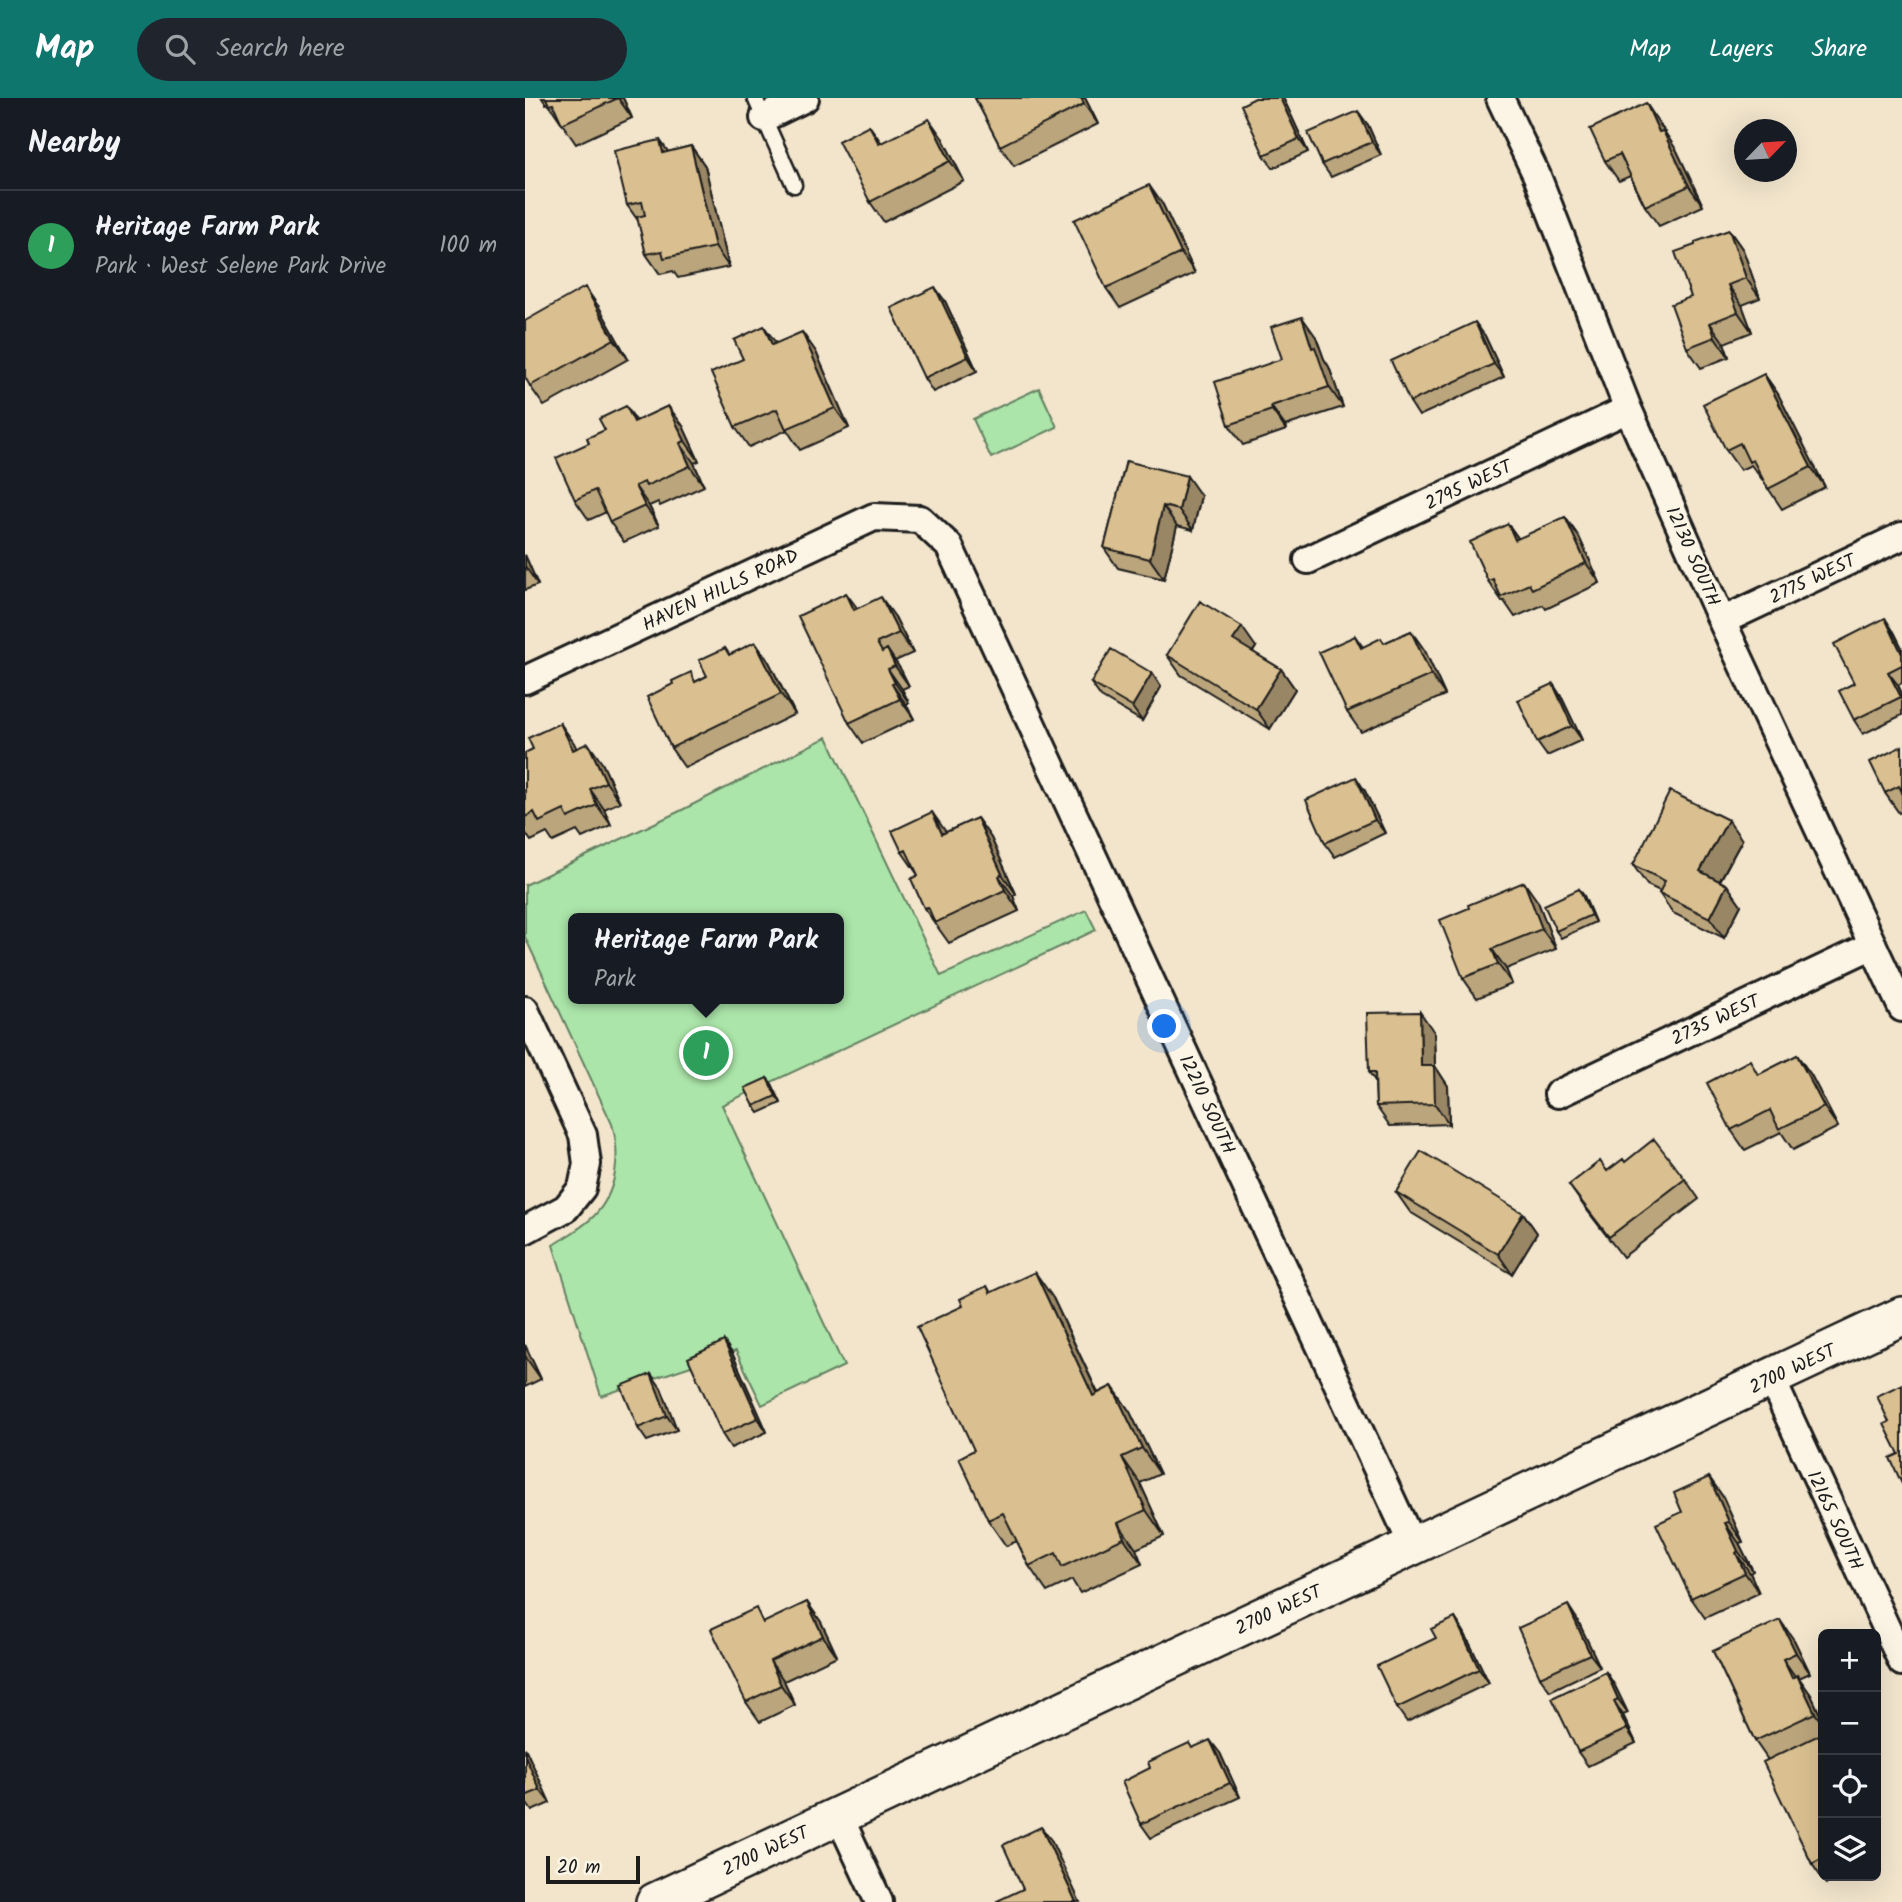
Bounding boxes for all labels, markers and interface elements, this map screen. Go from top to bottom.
search box [137,18,627,81]
text: Map [35,23,95,76]
text: Search here [217,28,345,70]
icon: search [161,30,199,68]
text: Map [1629,30,1671,69]
text: Layers [1709,30,1773,69]
text: Share [1811,30,1867,69]
north arrow [1734,119,1797,182]
text: Nearby [28,120,120,168]
text: Heritage Farm Park [95,207,319,249]
text: 1 [48,228,54,264]
text: 100 m [439,228,497,264]
text: Park · West Selene Park Drive [95,249,386,285]
street label: 2795 WEST [1420,452,1519,519]
street label: 12130 SOUTH [1657,502,1728,612]
street label: HAVEN HILLS ROAD [638,541,804,640]
street label: 2775 WEST [1765,546,1863,613]
popup [568,913,844,1004]
text: Heritage Farm Park [594,920,818,962]
text: Park [594,962,636,998]
street label: 2735 WEST [1667,986,1767,1054]
your location [1147,1009,1181,1043]
pin: 1 [683,1027,729,1079]
street label: 12210 SOUTH [1170,1050,1242,1160]
street label: 2700 WEST [1745,1336,1843,1403]
street label: 12165 SOUTH [1798,1466,1870,1576]
street label: 2700 WEST [1231,1577,1329,1644]
map controls [1818,1629,1881,1881]
button: + [1818,1629,1881,1692]
button: − [1818,1692,1881,1755]
button: locate [1818,1755,1881,1818]
street label: 2700 WEST [718,1818,816,1885]
button: layers [1818,1818,1881,1881]
scale bar [546,1853,641,1885]
text: 20 m [557,1853,600,1883]

